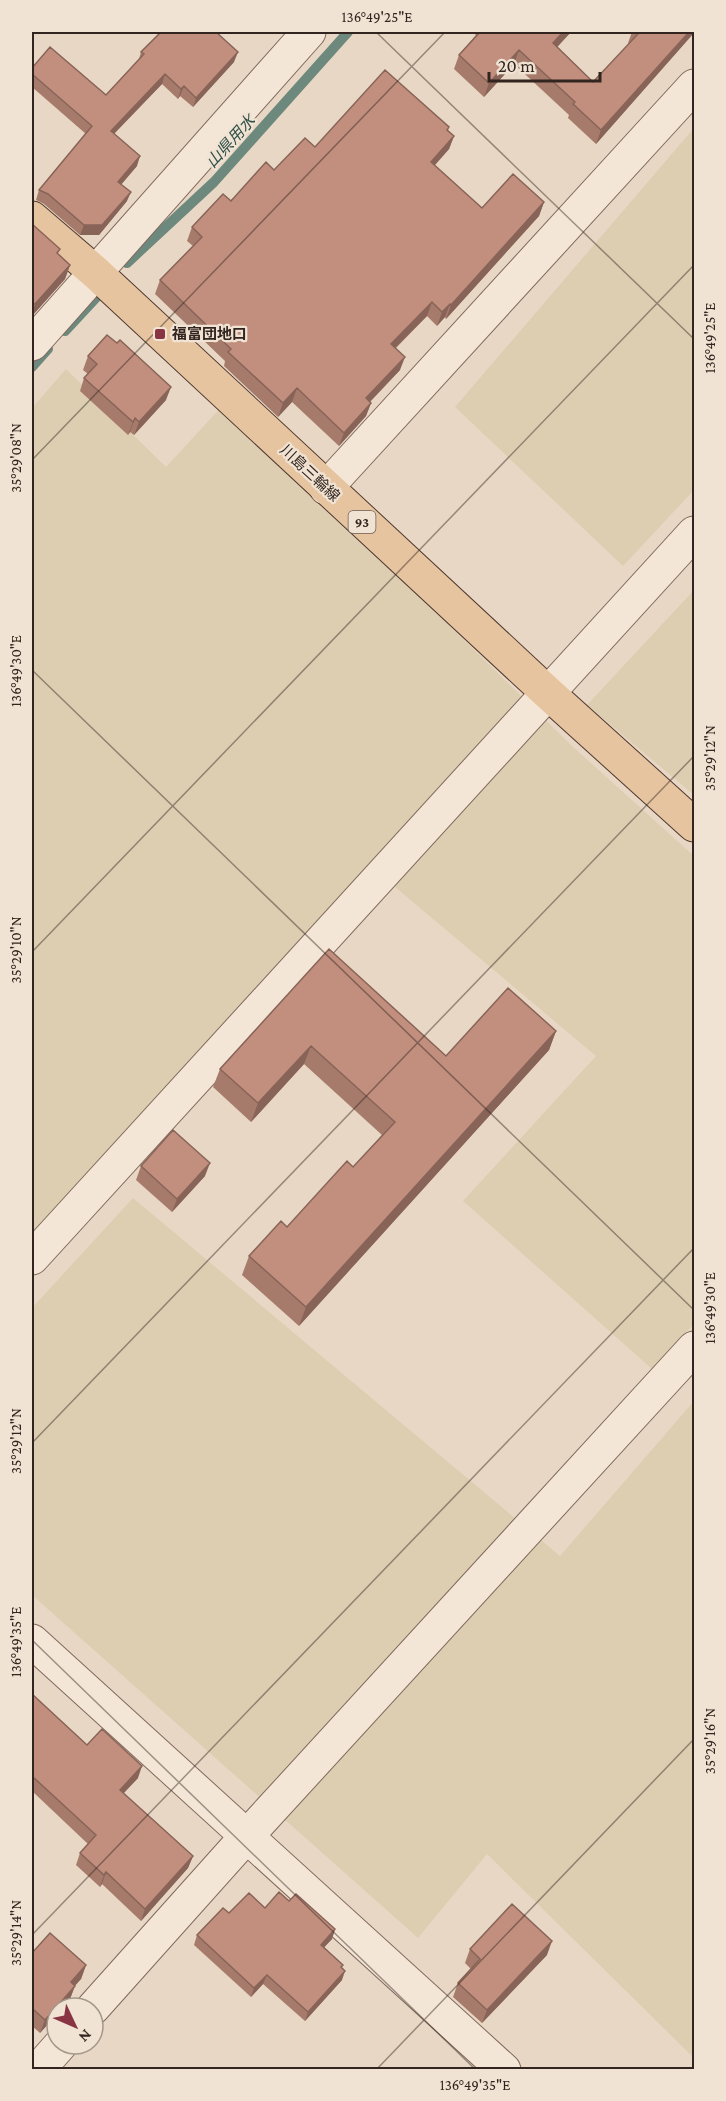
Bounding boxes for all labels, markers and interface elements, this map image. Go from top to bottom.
text: 136°49'25"E [342,9,412,25]
scale bar [489,45,600,83]
text: 20 m [498,56,535,76]
water label: 山県用水 [203,110,259,171]
text: 136°49'25"E [702,303,718,373]
place label: 福富団地口 [171,326,247,342]
marker: 福富団地口 [153,327,167,341]
text: 35°29'08"N [8,423,24,493]
street label: 川島三輪線 [277,441,344,504]
road number: 93 [348,511,376,533]
text: 136°49'30"E [8,635,24,707]
text: 35°29'12"N [702,725,718,791]
text: 35°29'10"N [8,916,24,984]
text: 136°49'30"E [702,1272,718,1344]
text: 35°29'12"N [8,1408,24,1474]
text: 136°49'35"E [8,1607,24,1677]
text: 35°29'16"N [702,1708,718,1774]
text: 35°29'14"N [8,1900,24,1966]
north arrow [45,1996,105,2056]
text: N [75,2026,95,2046]
text: 136°49'35"E [440,2077,510,2093]

